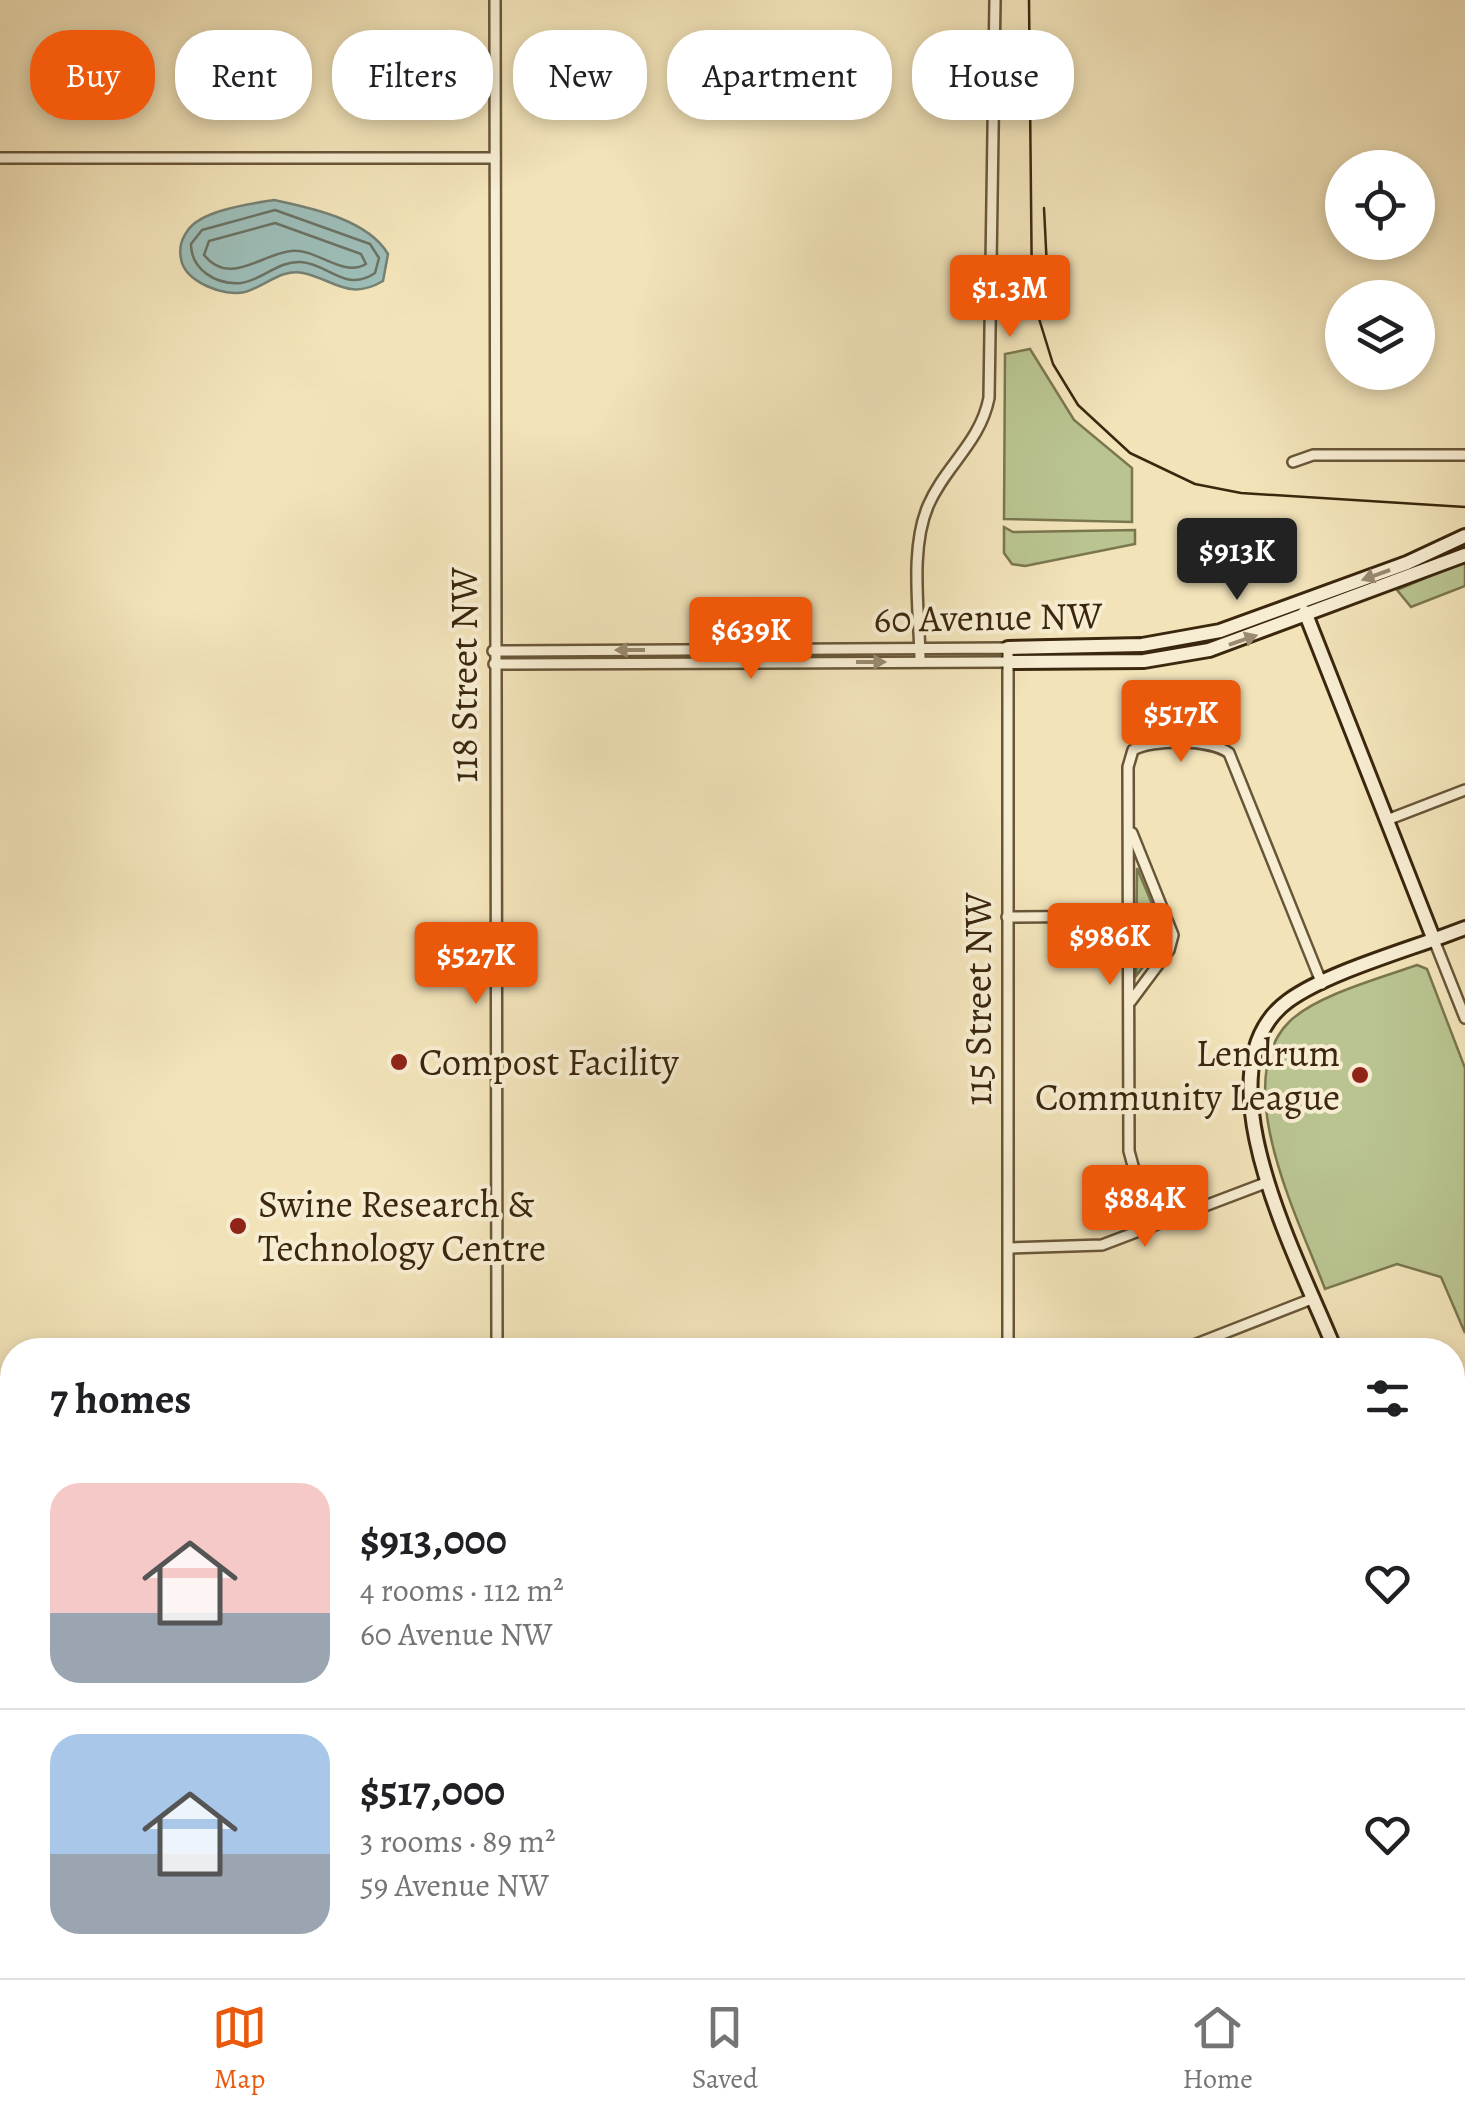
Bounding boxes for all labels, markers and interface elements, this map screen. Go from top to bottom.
chip: Buy [30,30,155,120]
chip: Rent [175,30,312,120]
chip: Filters [332,30,493,120]
chip: New [513,30,647,120]
chip: Apartment [667,30,892,120]
chip: House [912,30,1074,120]
map controls [1325,150,1435,390]
button: locate [1325,150,1435,260]
pin: $1.3M [940,255,1080,340]
text: $1.3M [972,265,1048,309]
button: layers [1325,280,1435,390]
pin: $913K [1167,518,1307,603]
text: $913K [1199,528,1275,572]
street label: 118 Street NW [438,567,490,783]
one-way arrow [1360,568,1390,583]
street label: 60 Avenue NW [873,589,1103,645]
pin: $639K [681,597,821,682]
text: $639K [711,607,791,651]
one-way arrow [1228,631,1258,646]
one-way arrow [614,642,646,658]
one-way arrow [856,654,888,670]
pin: $517K [1111,680,1251,765]
text: $517K [1144,690,1218,734]
street label: 115 Street NW [952,892,1004,1106]
pin: $986K [1040,903,1180,988]
text: $986K [1069,913,1151,957]
pin: $527K [406,922,546,1007]
text: $527K [437,932,515,976]
place label: Lendrum Community League [1035,1027,1340,1123]
place label: Compost Facility [419,1036,680,1088]
marker: Compost Facility [388,1051,410,1073]
marker: Lendrum Community League [1349,1064,1371,1086]
pin: $884K [1075,1165,1215,1250]
text: $884K [1104,1175,1186,1219]
place label: Swine Research & Technology Centre [258,1178,546,1274]
marker: Swine Research & Technology Centre [227,1215,249,1237]
text: 7 homes [50,1370,191,1427]
icon: filters [1360,1371,1415,1426]
text: $913,000 [360,1511,507,1568]
icon: home [130,1523,250,1643]
icon: heart [1360,1556,1415,1611]
text: 4 rooms · 112 m² [360,1568,564,1612]
text: 60 Avenue NW [360,1612,553,1656]
text: $517,000 [360,1762,505,1819]
icon: home [130,1774,250,1894]
icon: heart [1360,1807,1415,1862]
text: 3 rooms · 89 m² [360,1819,556,1863]
text: 59 Avenue NW [360,1863,549,1907]
tab: Map [212,2000,267,2098]
tab: Saved [692,2000,758,2098]
tab: Home [1182,2000,1253,2098]

